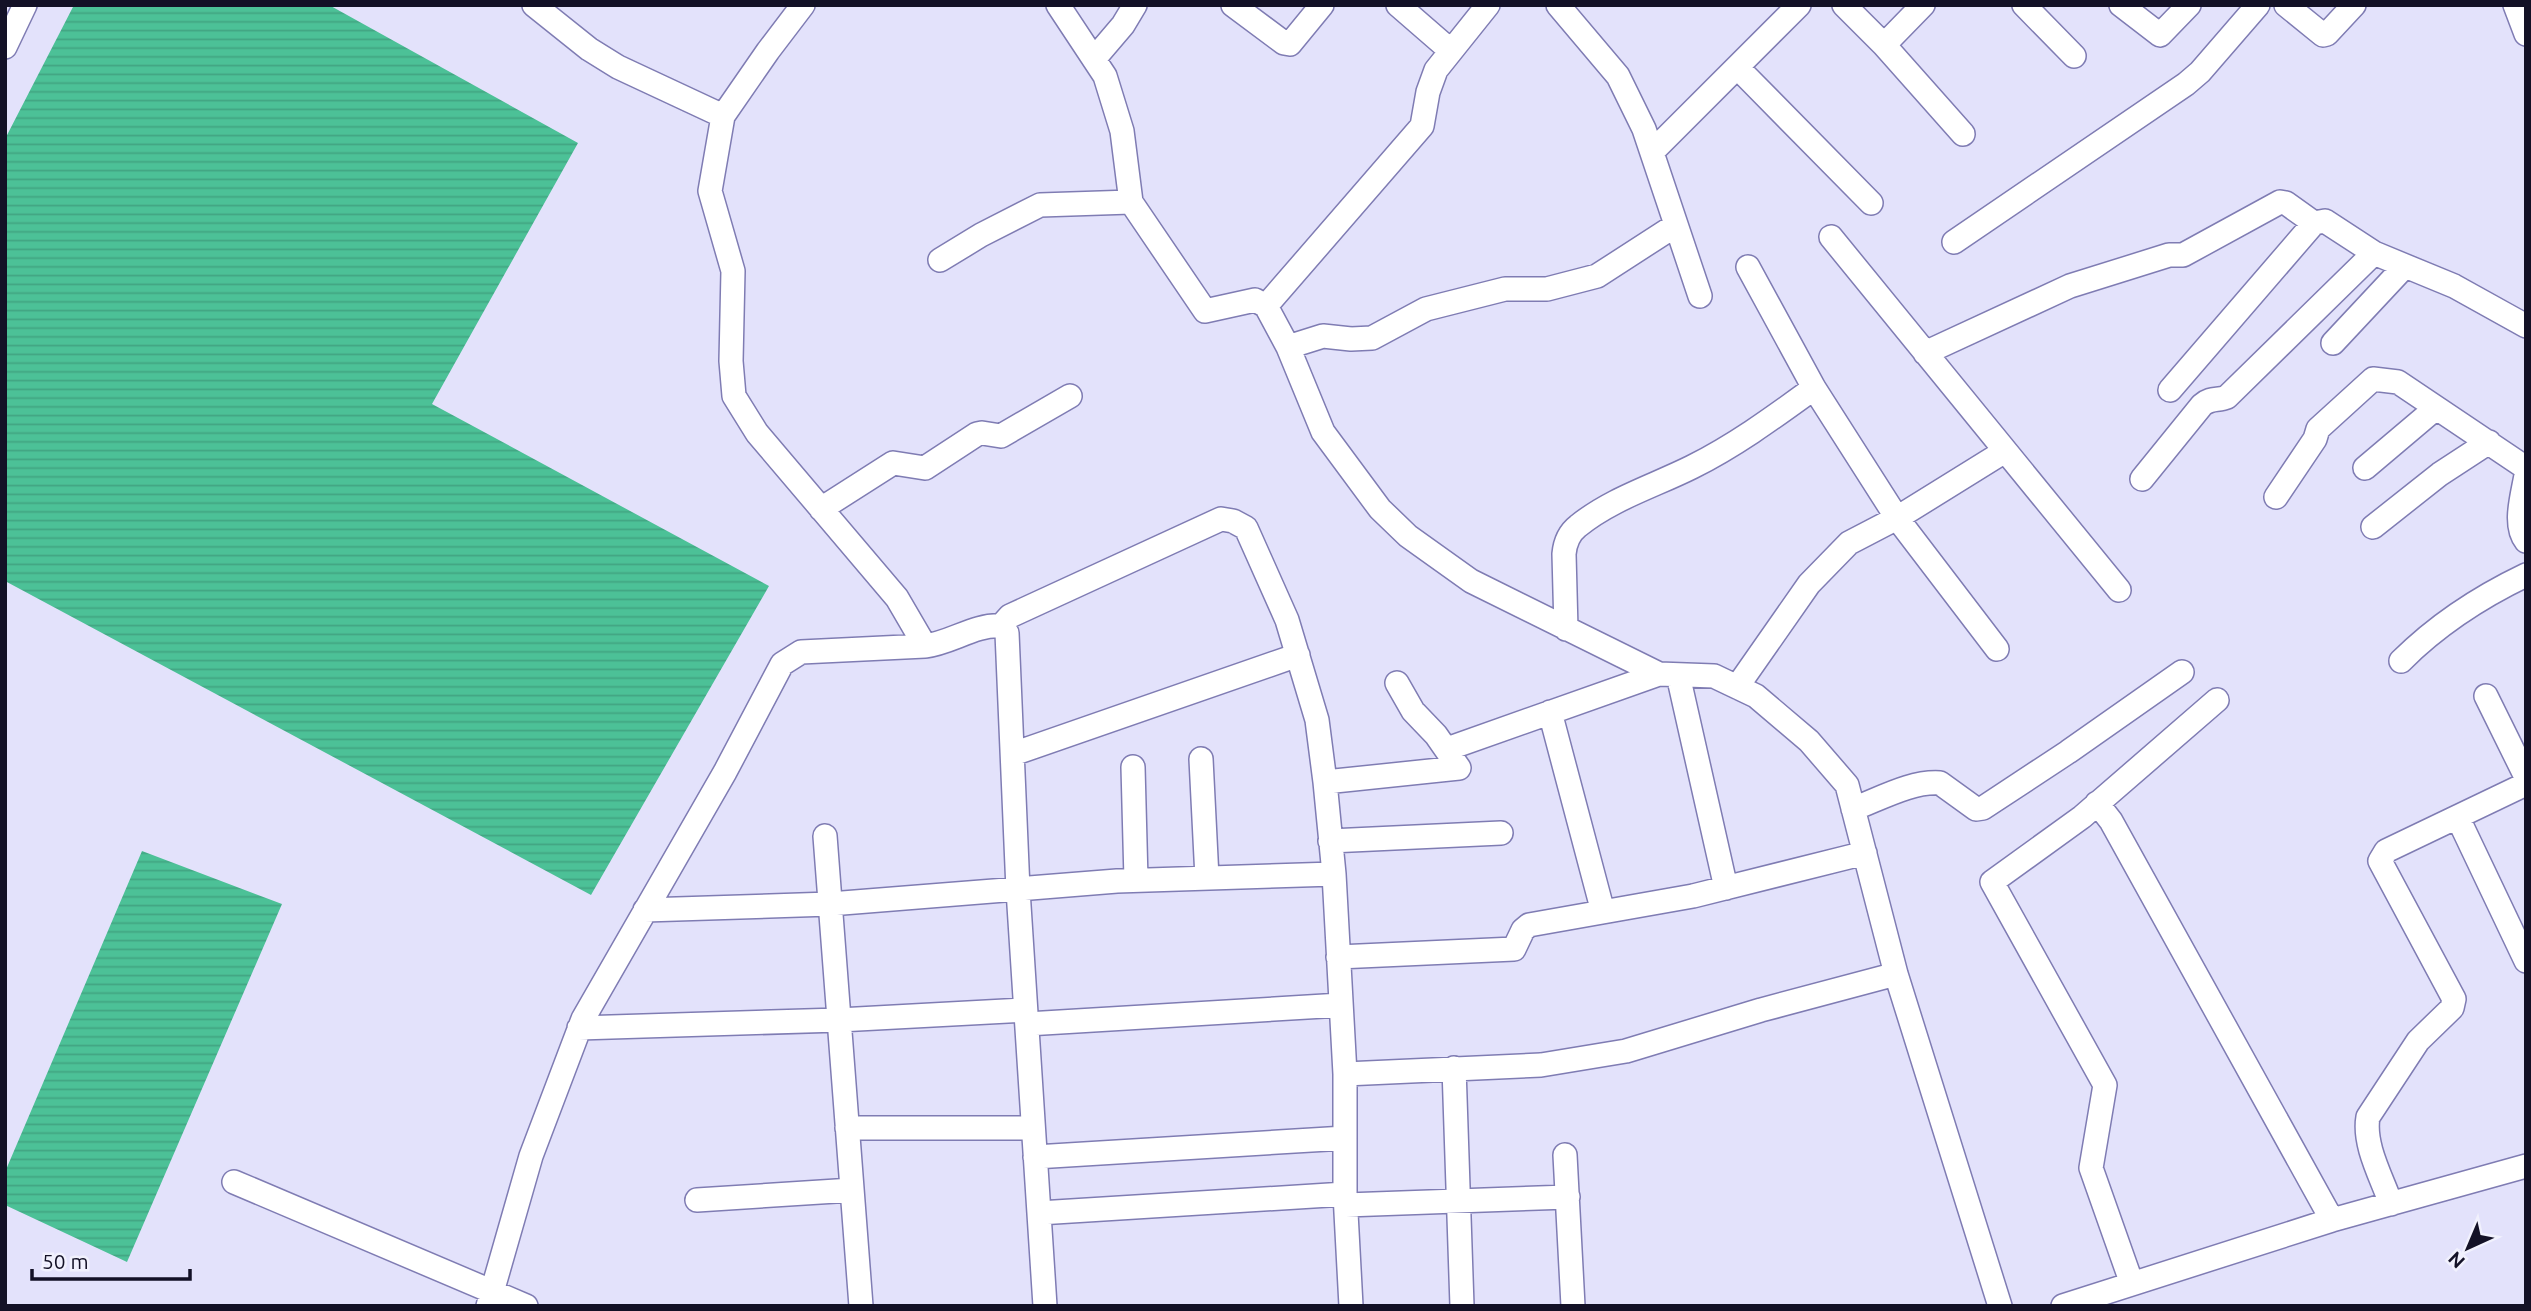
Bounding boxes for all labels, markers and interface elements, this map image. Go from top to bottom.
north arrow [2433,1213,2503,1283]
scale bar [32,1238,189,1282]
text: N [2443,1247,2469,1273]
text: 50 m [42,1249,89,1273]

